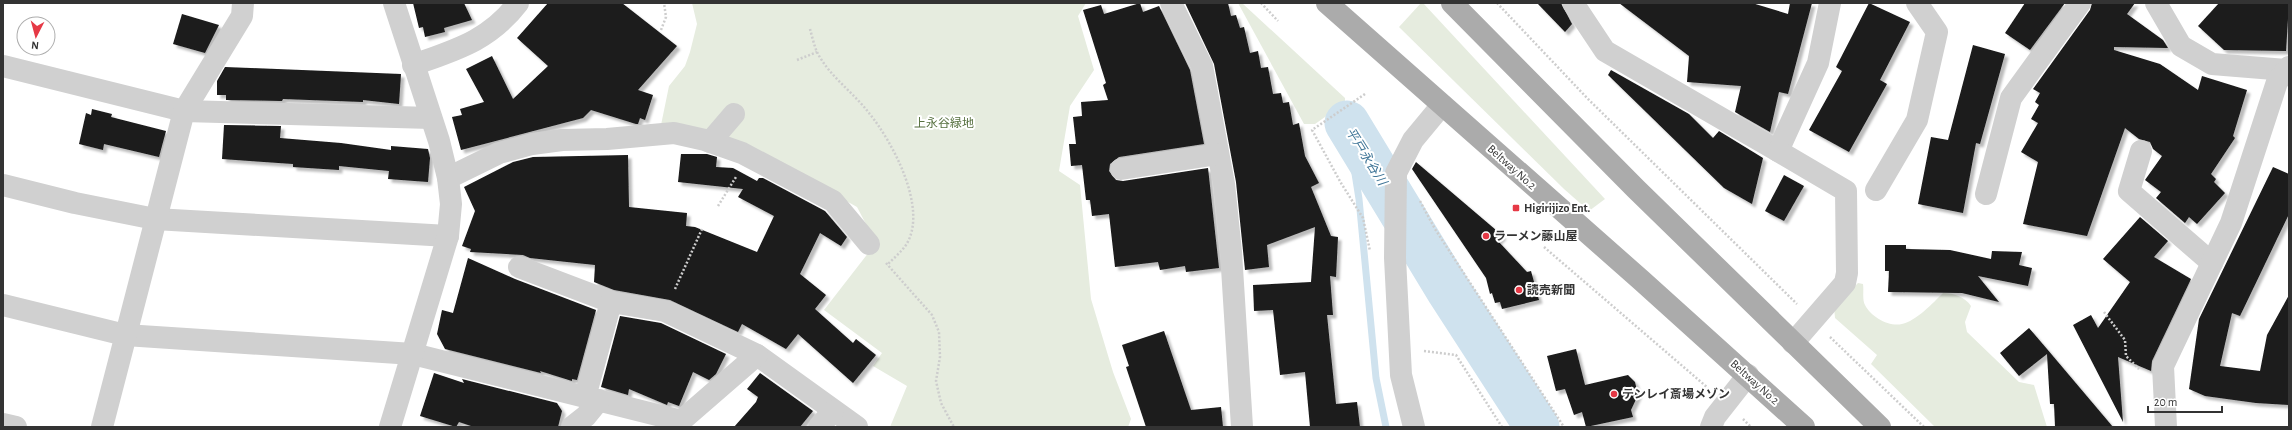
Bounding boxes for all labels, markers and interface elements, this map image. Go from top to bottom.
north arrow [16,16,56,56]
text: N [31,40,39,51]
park label: 上永谷緑地 [914,116,974,129]
water label: 平戸永谷川 [1343,125,1390,189]
street label: Beltway No.2 [1485,142,1539,193]
place label: Higirijizo Ent. [1524,202,1590,215]
marker: Higirijizo Ent. [1511,203,1521,213]
place label: ラーメン藤山屋 [1494,230,1578,242]
marker: ラーメン藤山屋 [1481,231,1491,241]
place label: 読売新聞 [1527,283,1575,296]
marker: 読売新聞 [1514,285,1524,295]
street label: Beltway No.2 [1728,357,1782,408]
place label: テンレイ斎場メゾン [1622,387,1730,400]
scale bar [2148,388,2222,414]
marker: テンレイ斎場メゾン [1609,389,1619,399]
text: 20 m [2154,396,2177,408]

